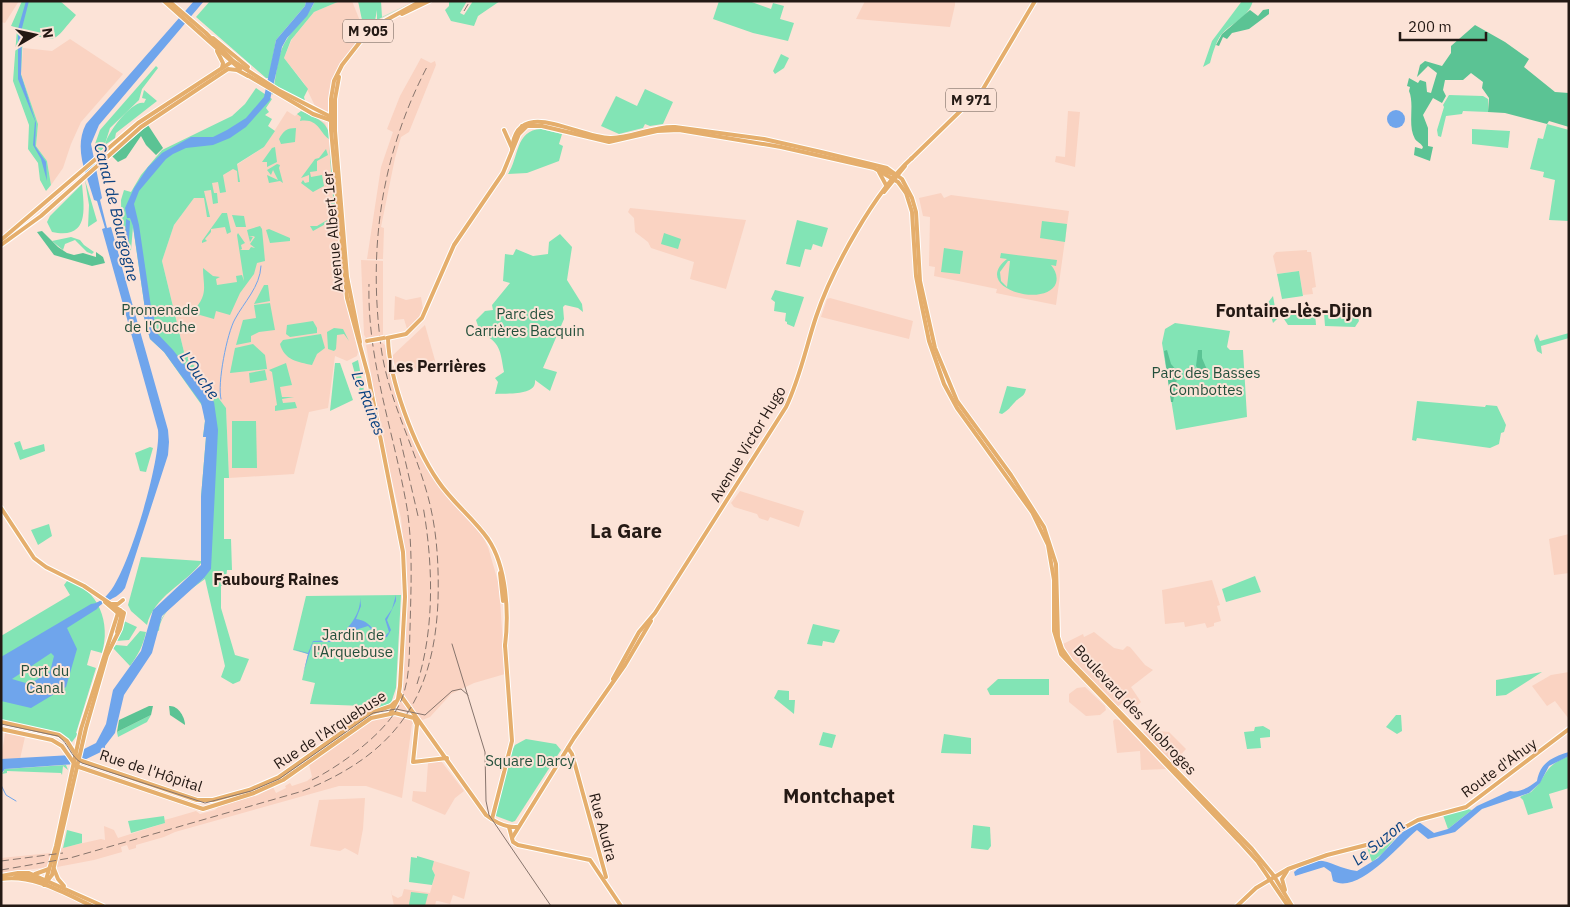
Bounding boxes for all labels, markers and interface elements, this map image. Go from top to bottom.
north arrow [10,10,60,60]
scale bar [1400,10,1486,42]
text: 200 m [1408,17,1452,36]
road number: M 905 [343,20,393,42]
text: N [38,27,58,39]
road number: M 971 [946,88,996,112]
water label: Canal de Bourgogne [90,141,144,283]
street label: Avenue Albert 1er [318,170,347,293]
district label: Fontaine-lès-Dijon [1215,299,1373,322]
park label: Promenade de l'Ouche [121,300,199,336]
park label: Parc des Carrières Bacquin [465,304,585,340]
water label: L'Ouche [176,347,224,403]
district label: Les Perrières [388,356,486,376]
park label: Parc des Basses Combottes [1151,363,1261,399]
water label: Le Raines [348,368,390,438]
street label: Avenue Victor Hugo [705,382,790,505]
district label: La Gare [590,517,662,544]
district label: Faubourg Raines [213,569,339,589]
park label: Jardin de l'Arquebuse [313,625,393,661]
street label: Boulevard des Allobroges [1070,640,1201,779]
park label: Port du Canal [21,661,69,697]
street label: Rue de l'Arquebuse [270,686,390,773]
street label: Route d'Ahuy [1457,733,1541,801]
street label: Rue de l'Hôpital [97,745,205,796]
park label: Square Darcy [485,751,575,770]
district label: Montchapet [783,782,895,809]
street label: Rue Audra [585,791,622,863]
water label: Le Suzon [1347,815,1409,869]

